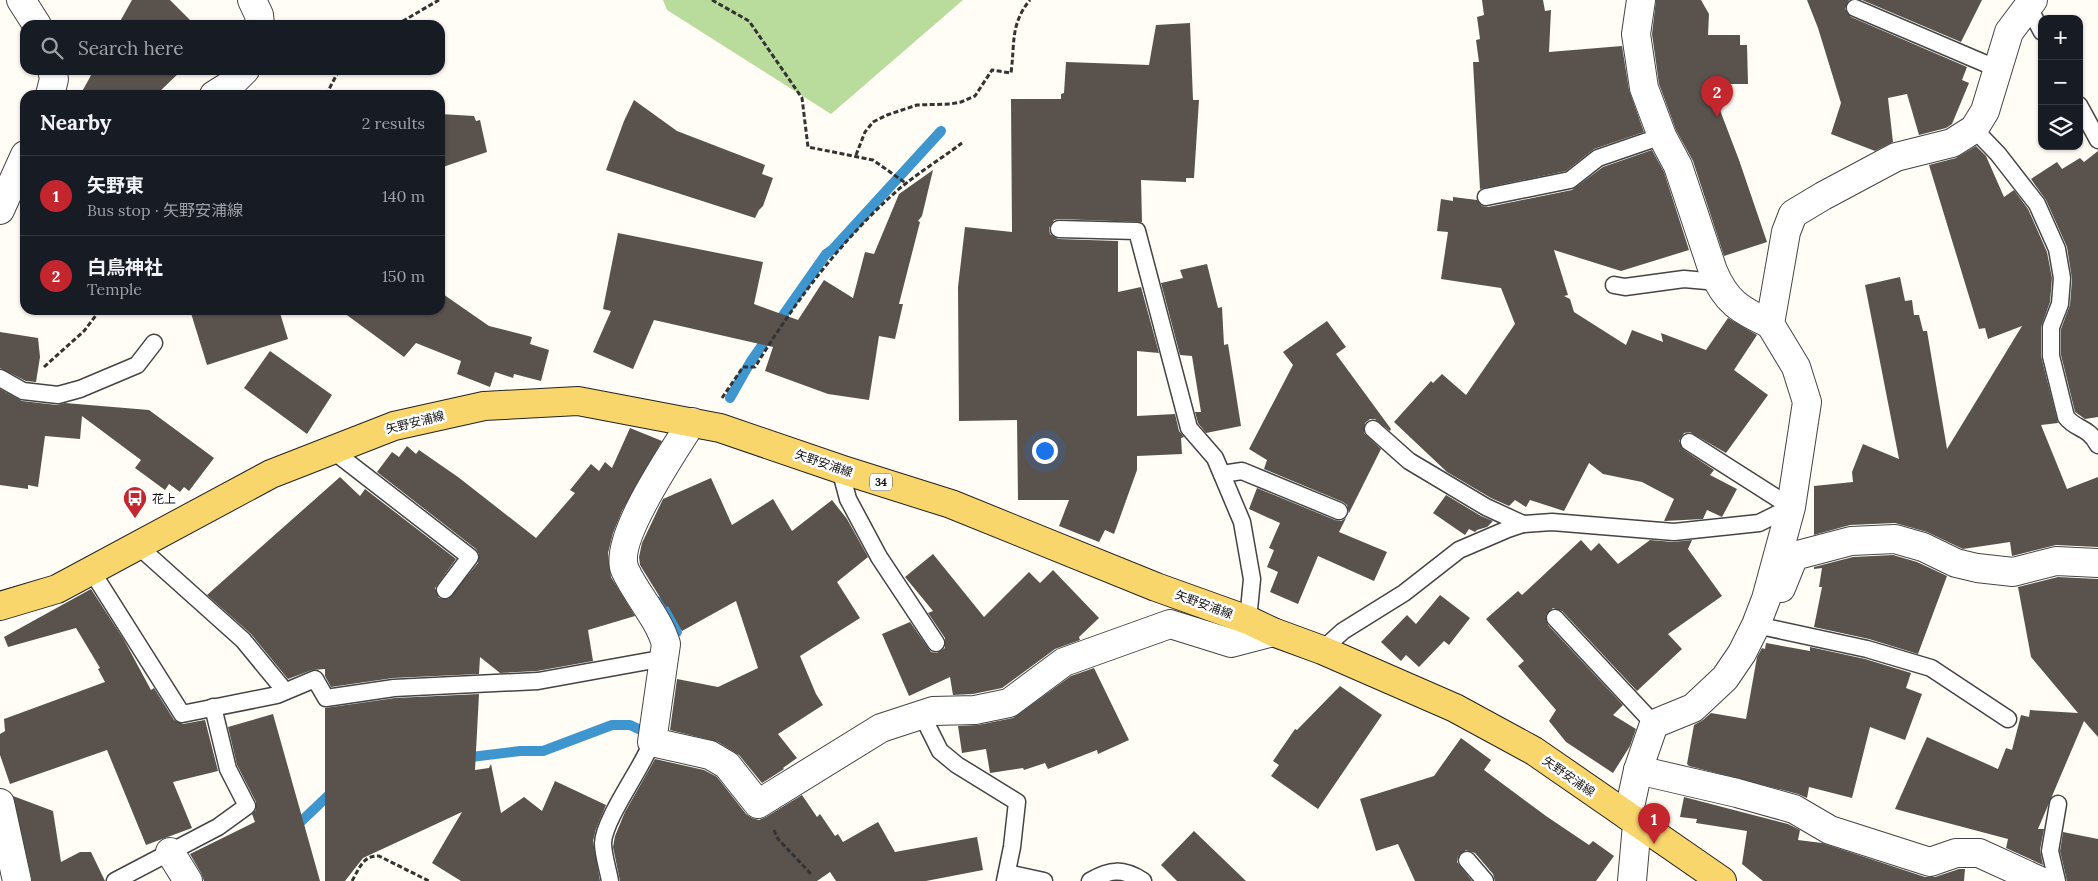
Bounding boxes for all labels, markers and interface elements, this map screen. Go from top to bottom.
map controls [2038,15,2083,150]
button: + [2038,15,2083,60]
search box [20,20,445,75]
icon: search [38,34,66,62]
text: Search here [78,36,184,60]
button: − [2038,60,2083,105]
pin: 2 [1701,76,1733,117]
button: layers [2038,105,2083,150]
text: Nearby [40,109,111,136]
text: 2 results [362,113,425,133]
text: 矢野東 [87,173,144,197]
text: 1 [53,186,59,206]
text: 140 m [382,186,425,206]
text: Bus stop · 矢野安浦線 [87,200,243,220]
text: 白鳥神社 [87,255,163,279]
text: 2 [52,266,60,286]
text: 150 m [382,266,425,286]
text: Temple [87,279,142,299]
street label: 矢野安浦線 [384,407,446,437]
your location [1032,438,1058,464]
street label: 矢野安浦線 [793,446,855,480]
road number: 34 [870,474,892,491]
bus stop icon: 花上 [122,485,148,519]
place label: 花上 [152,491,176,506]
street label: 矢野安浦線 [1173,587,1235,621]
street label: 矢野安浦線 [1540,753,1598,799]
pin: 1 [1638,803,1670,844]

